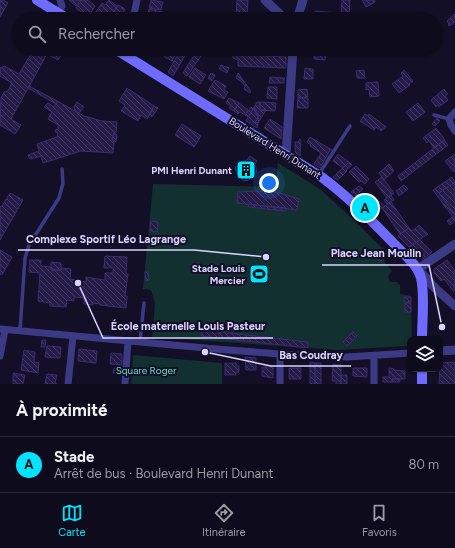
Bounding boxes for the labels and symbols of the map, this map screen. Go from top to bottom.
street label: Boulevard Henri Dunant [227,114,324,182]
building icon: PMI Henri Dunant [235,159,257,181]
place label: PMI Henri Dunant [151,164,232,177]
your location [259,173,279,193]
pin: A [352,193,378,223]
callout: Complexe Sportif Léo Lagrange [18,227,194,250]
text: Complexe Sportif Léo Lagrange [26,233,186,246]
callout: Place Jean Moulin [322,242,429,265]
text: Place Jean Moulin [331,247,421,260]
place label: Stade Louis Mercier [192,262,245,287]
sports icon: Stade Louis Mercier [248,263,270,285]
callout: École maternelle Louis Pasteur [103,315,273,338]
text: École maternelle Louis Pasteur [111,319,266,333]
callout: Bas Coudray [271,343,351,366]
text: Bas Coudray [279,349,344,362]
park label: Square Roger [116,364,177,377]

